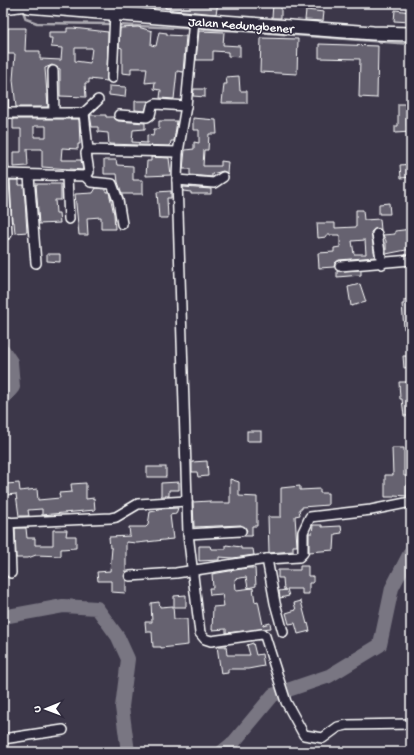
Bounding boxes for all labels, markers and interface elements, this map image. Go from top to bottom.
street label: Jalan Kedungbener [188,15,295,38]
north arrow [26,689,66,729]
text: U [32,705,44,712]

